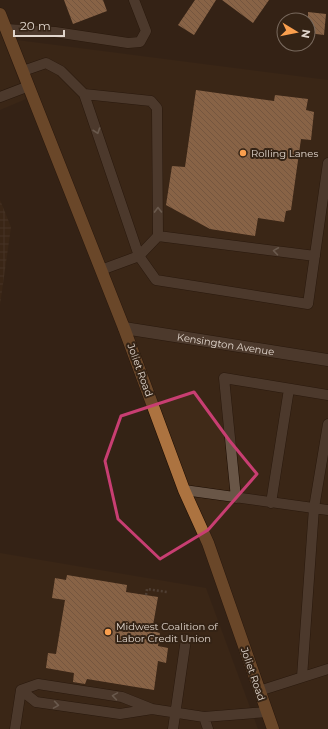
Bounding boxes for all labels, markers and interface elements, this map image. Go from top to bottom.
scale bar [14,12,64,38]
north arrow [276,12,316,52]
text: 20 m [20,18,51,33]
text: N [298,28,314,39]
one-way arrow [92,127,100,134]
place label: Rolling Lanes [251,147,318,160]
marker: Rolling Lanes [238,148,248,158]
one-way arrow [154,207,162,213]
one-way arrow [273,247,279,256]
street label: Kensington Avenue [176,330,275,358]
street label: Joliet Road [124,341,156,398]
place label: Midwest Coalition of Labor Credit Union [116,620,218,645]
marker: Midwest Coalition of Labor Credit Union [103,627,113,637]
street label: Joliet Road [237,645,268,702]
one-way arrow [112,692,118,701]
one-way arrow [53,700,59,709]

